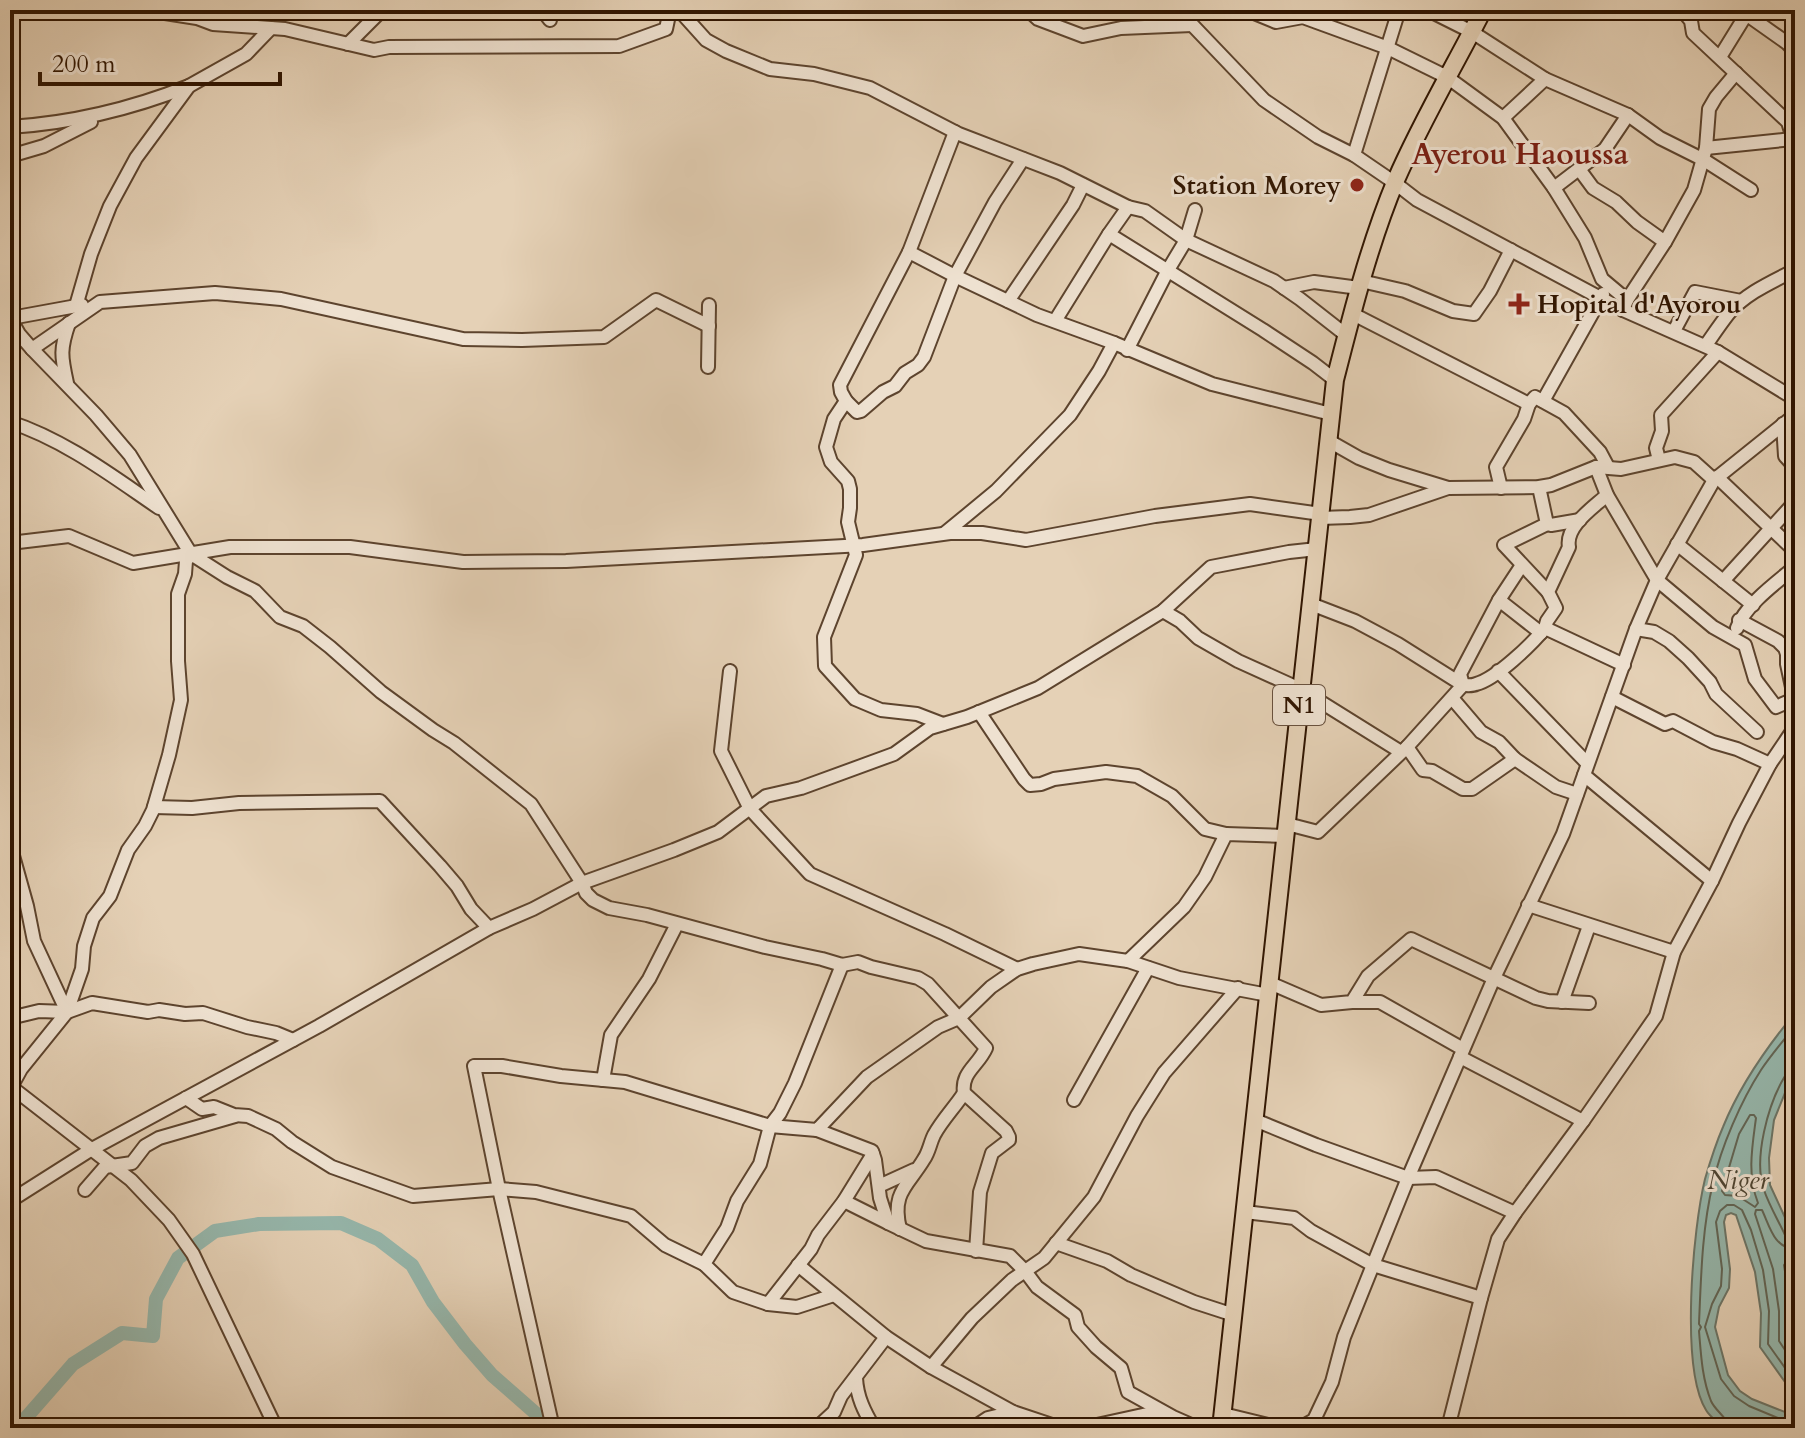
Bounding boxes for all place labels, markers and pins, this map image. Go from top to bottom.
place label: Station Morey [1173,168,1341,203]
marker: Station Morey [1348,176,1366,194]
place label: Hopital d'Ayorou [1537,287,1741,322]
marker: Hopital d'Ayorou [1508,293,1530,315]

